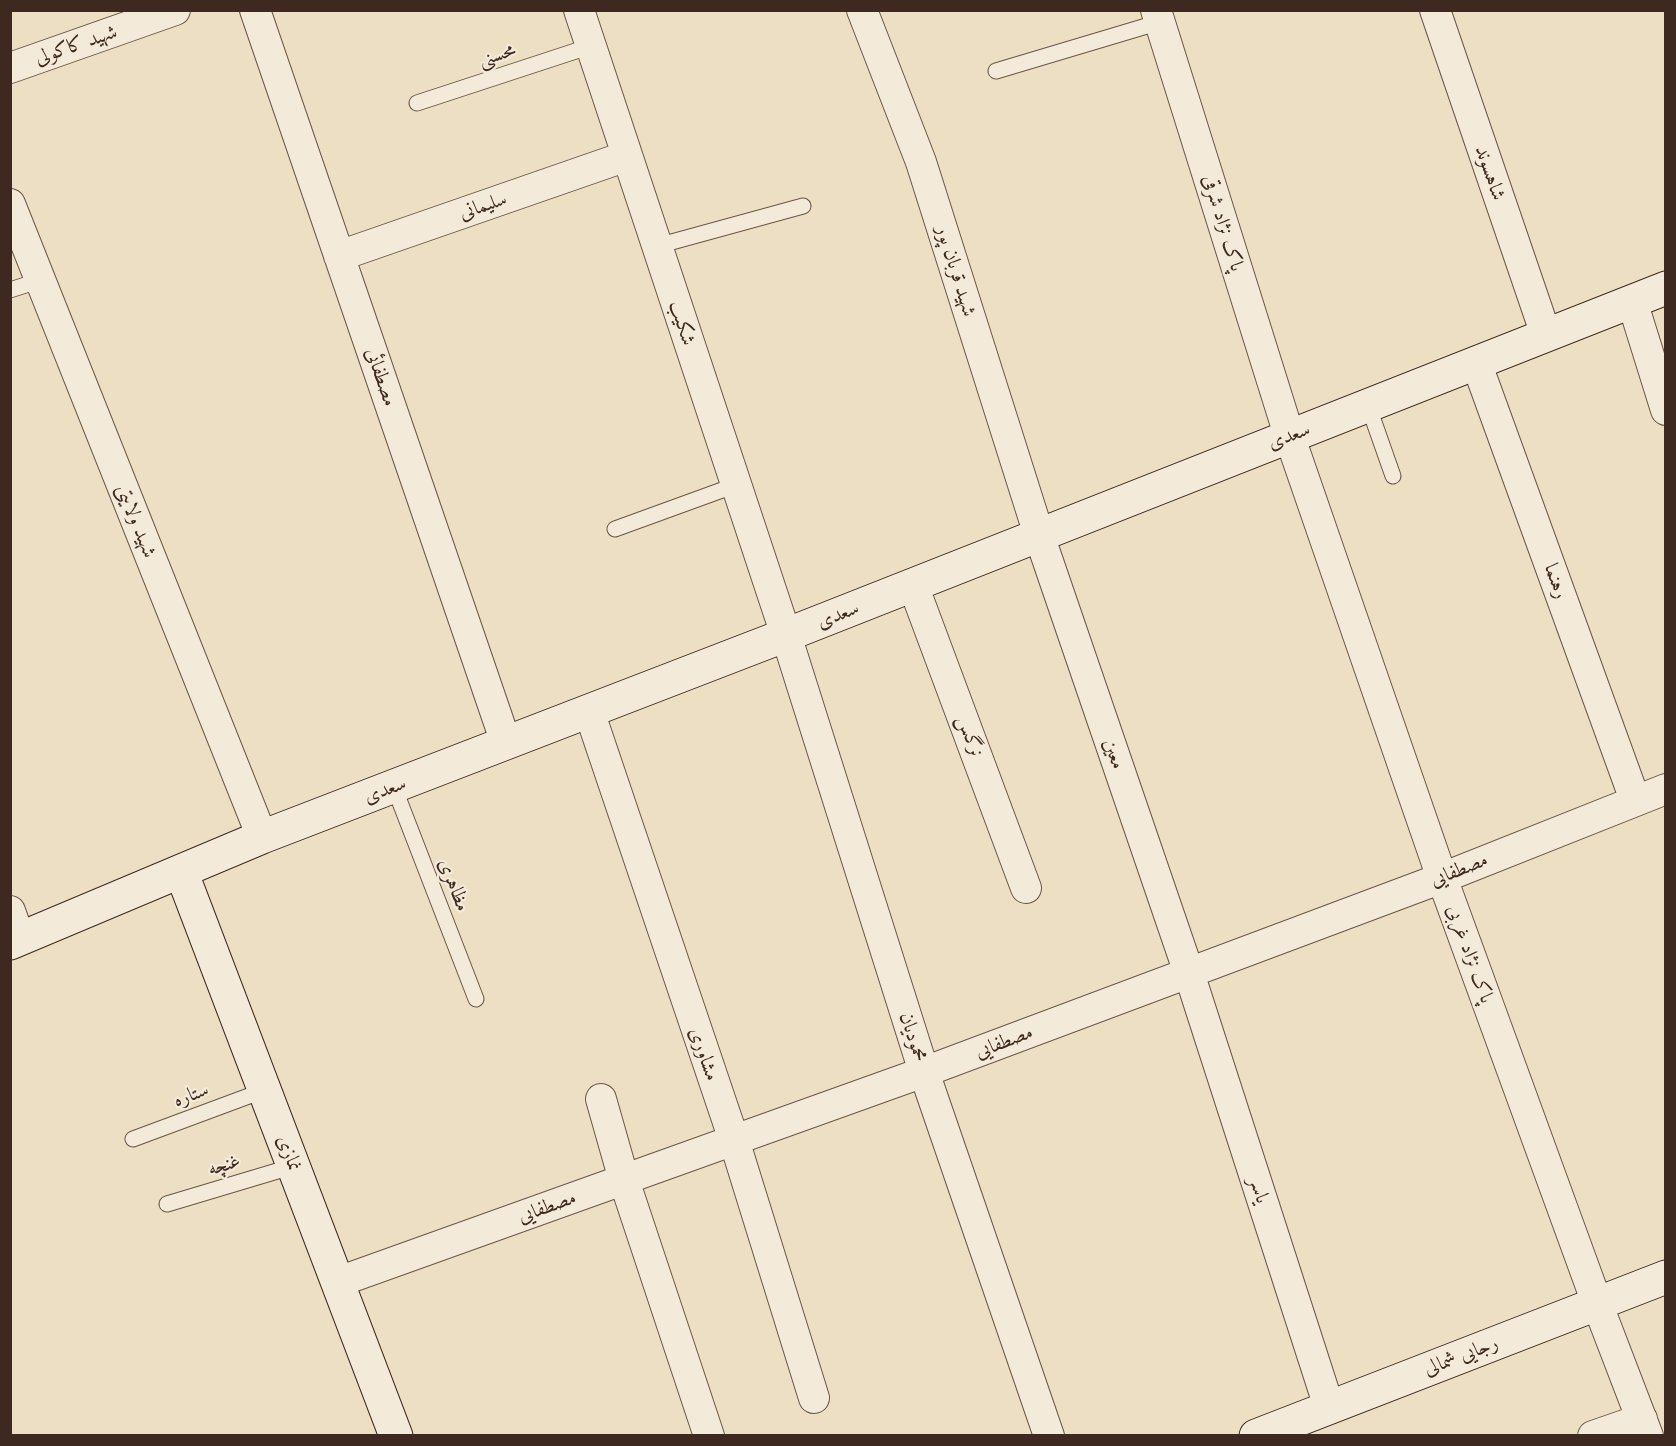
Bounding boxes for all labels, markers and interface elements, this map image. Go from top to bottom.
street label: شهید کاکولی [32,20,120,70]
street label: محسنی [475,38,519,72]
street label: شاهسوند [1469,142,1511,204]
street label: پاک نژاد شرقی [1197,172,1249,274]
street label: سلیمانی [456,187,510,225]
street label: شهید قربان پور [931,223,981,319]
street label: شکیب [664,298,700,348]
street label: مصطفائی [360,345,402,409]
street label: سعدی [1264,417,1314,455]
street label: شهید ولایتی [110,481,162,561]
street label: رهنما [1539,560,1573,602]
street label: سعدی [813,596,863,634]
street label: نرگس [951,712,989,760]
street label: معین [1098,736,1130,772]
street label: سعدی [360,771,410,809]
street label: مصطفایی [1427,848,1491,892]
street label: مظاهری [433,855,475,915]
street label: پاک نژاد غربی [1441,902,1499,1006]
street label: محمودیان [894,1009,932,1065]
street label: مصطفایی [972,1020,1036,1064]
street label: مشاوری [684,1024,724,1084]
street label: ستاره [170,1078,212,1112]
street label: نمازی [271,1132,307,1174]
street label: غنچه [205,1149,243,1181]
street label: یاسر [1244,1174,1274,1206]
street label: مصطفایی [515,1185,579,1229]
street label: رجایی شمالی [1420,1331,1502,1381]

